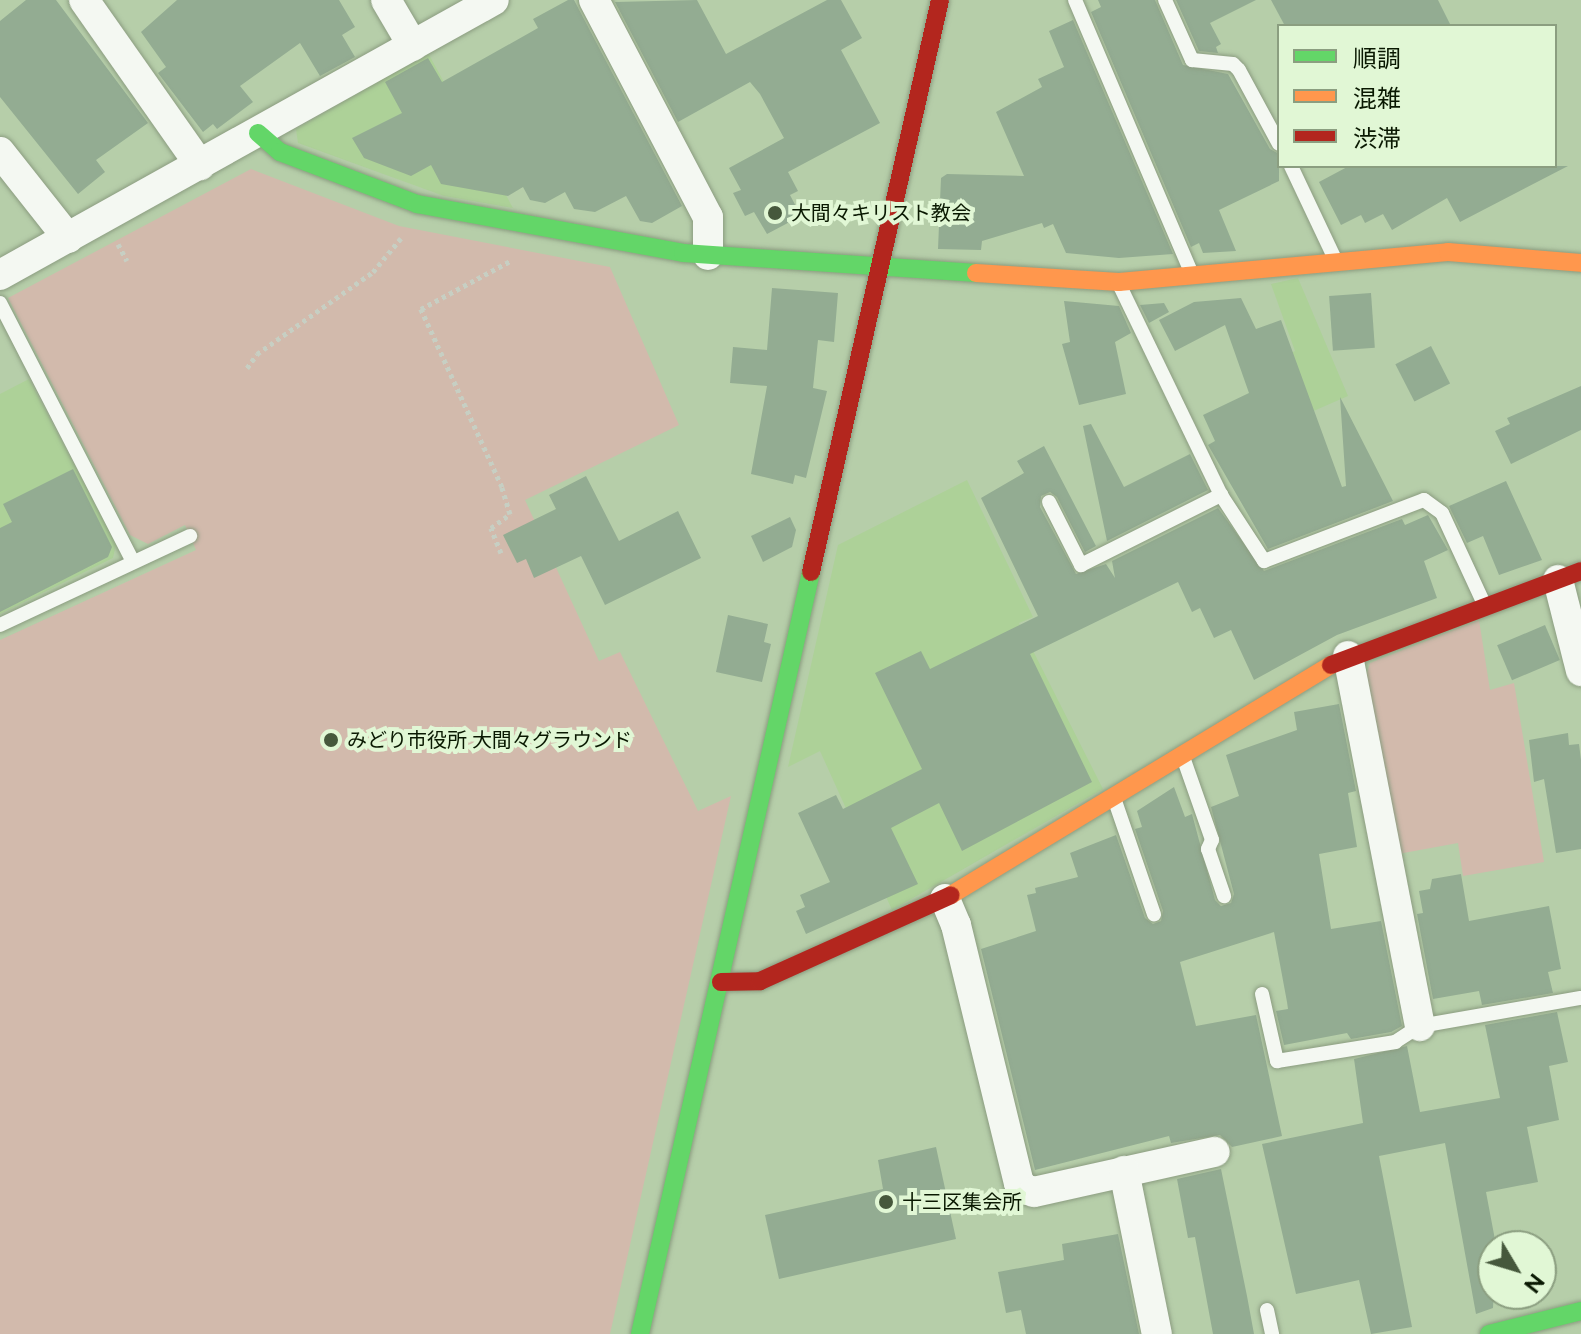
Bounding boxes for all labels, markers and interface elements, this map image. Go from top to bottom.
legend [1277,24,1557,168]
text: 順調 [1353,44,1401,73]
text: 混雑 [1353,84,1401,113]
text: 渋滞 [1353,124,1401,153]
place label: 大間々キリスト教会 [791,201,971,225]
marker: 大間々キリスト教会 [766,204,784,222]
place label: みどり市役所 大間々グラウンド [347,728,632,752]
marker: みどり市役所 大間々グラウンド [322,731,340,749]
place label: 十三区集会所 [902,1190,1022,1214]
marker: 十三区集会所 [877,1193,895,1211]
north arrow [1477,1230,1557,1310]
text: N [1519,1269,1550,1298]

